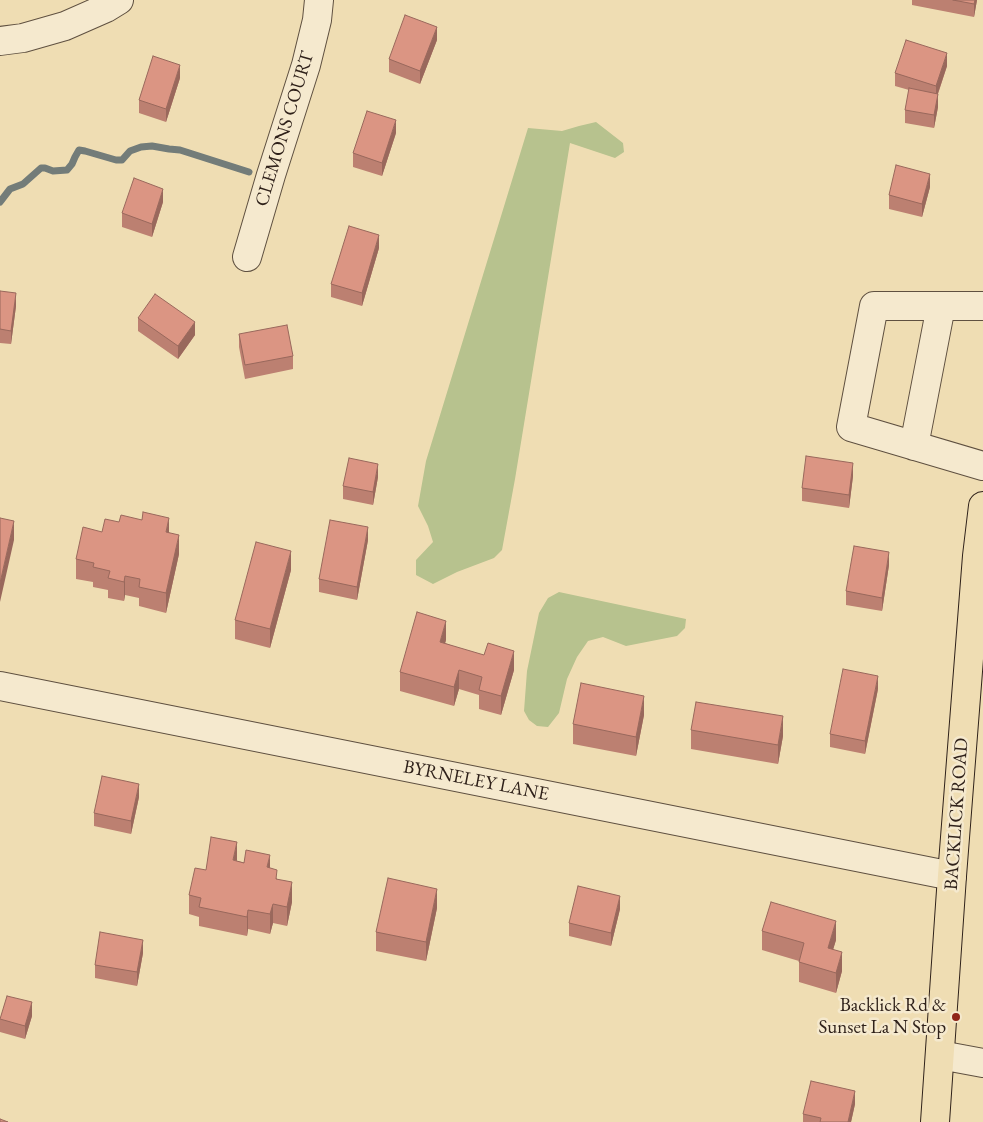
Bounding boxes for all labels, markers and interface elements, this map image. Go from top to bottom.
street label: CLEMONS COURT [251,49,319,209]
street label: BACKLICK ROAD [940,737,974,891]
street label: BYRNELEY LANE [401,756,551,806]
place label: Backlick Rd & Sunset La N Stop [818,995,946,1039]
marker: Backlick Rd & Sunset La N Stop [950,1011,962,1023]

